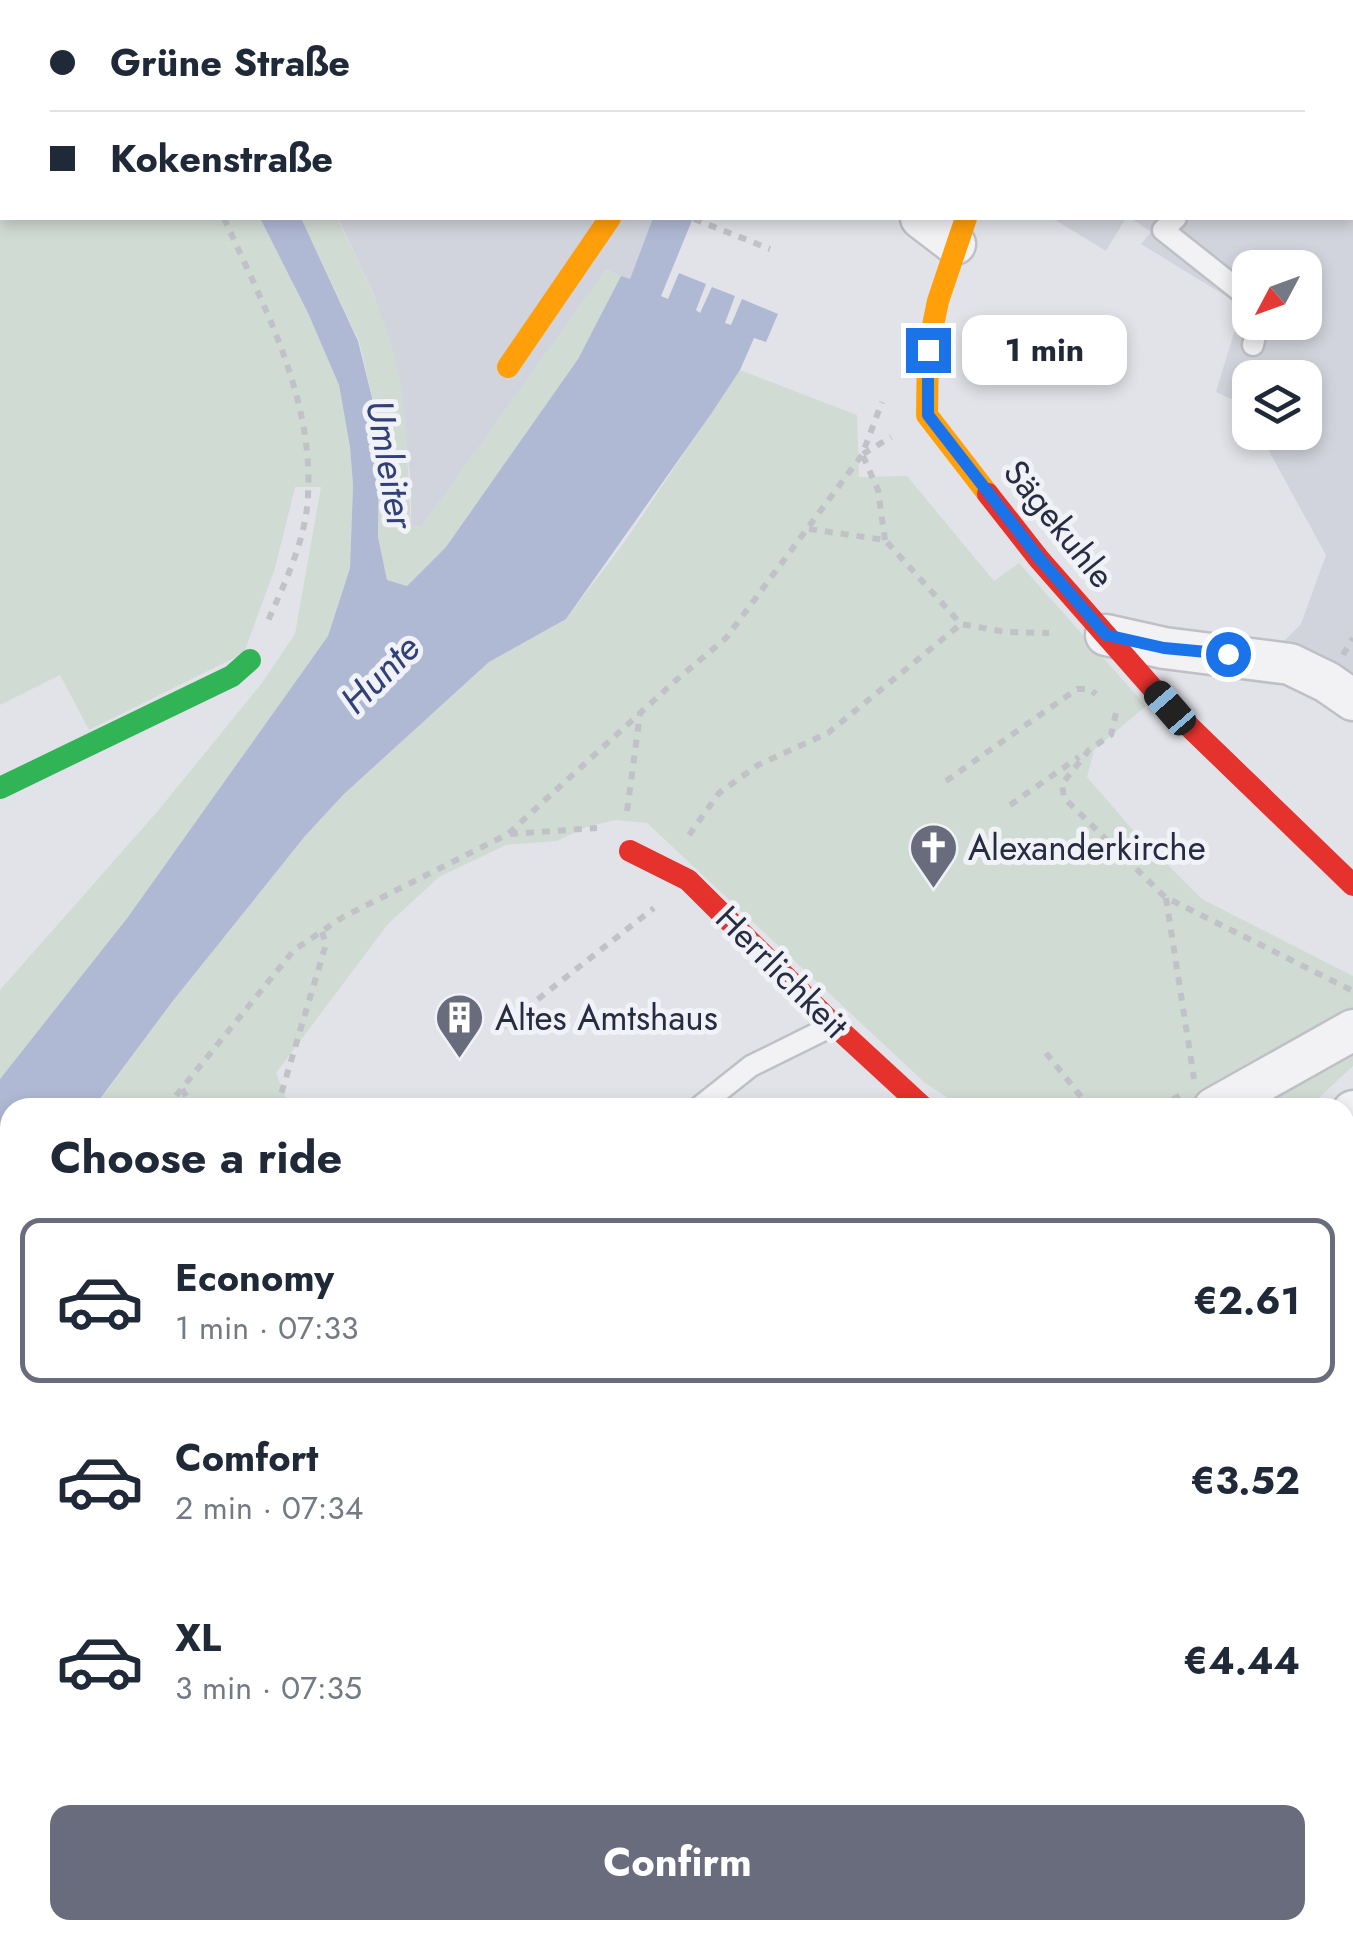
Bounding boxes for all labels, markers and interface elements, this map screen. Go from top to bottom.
text: Grüne Straße [110,35,350,90]
text: Kokenstraße [110,131,333,186]
north arrow [1232,250,1322,340]
map controls [1232,250,1322,450]
callout: 1 min [963,315,1128,385]
text: 1 min [1005,327,1084,373]
route end [906,328,951,373]
button: layers [1232,360,1322,450]
water label: Umleiter [352,395,429,535]
street label: Sägekuhle [992,449,1126,599]
water label: Hunte [327,621,432,726]
route start [1206,632,1251,677]
car [1139,676,1201,740]
church icon: Alexanderkirche [907,822,959,890]
place label: Alexanderkirche [968,823,1206,873]
street label: Herrlichkeit [704,894,860,1050]
building icon: Altes Amtshaus [434,992,486,1060]
place label: Altes Amtshaus [495,993,718,1043]
text: Choose a ride [50,1125,342,1190]
text: Economy [175,1250,334,1305]
icon: car [55,1256,145,1346]
text: €2.61 [1193,1273,1300,1328]
text: 1 min · 07:33 [175,1305,358,1351]
text: Comfort [175,1430,318,1485]
icon: car [55,1436,145,1526]
text: €3.52 [1190,1453,1300,1508]
text: 2 min · 07:34 [175,1485,363,1531]
text: XL [175,1610,221,1665]
icon: car [55,1616,145,1706]
text: €4.44 [1183,1633,1300,1688]
text: 3 min · 07:35 [175,1665,362,1711]
button: Confirm [50,1805,1305,1920]

